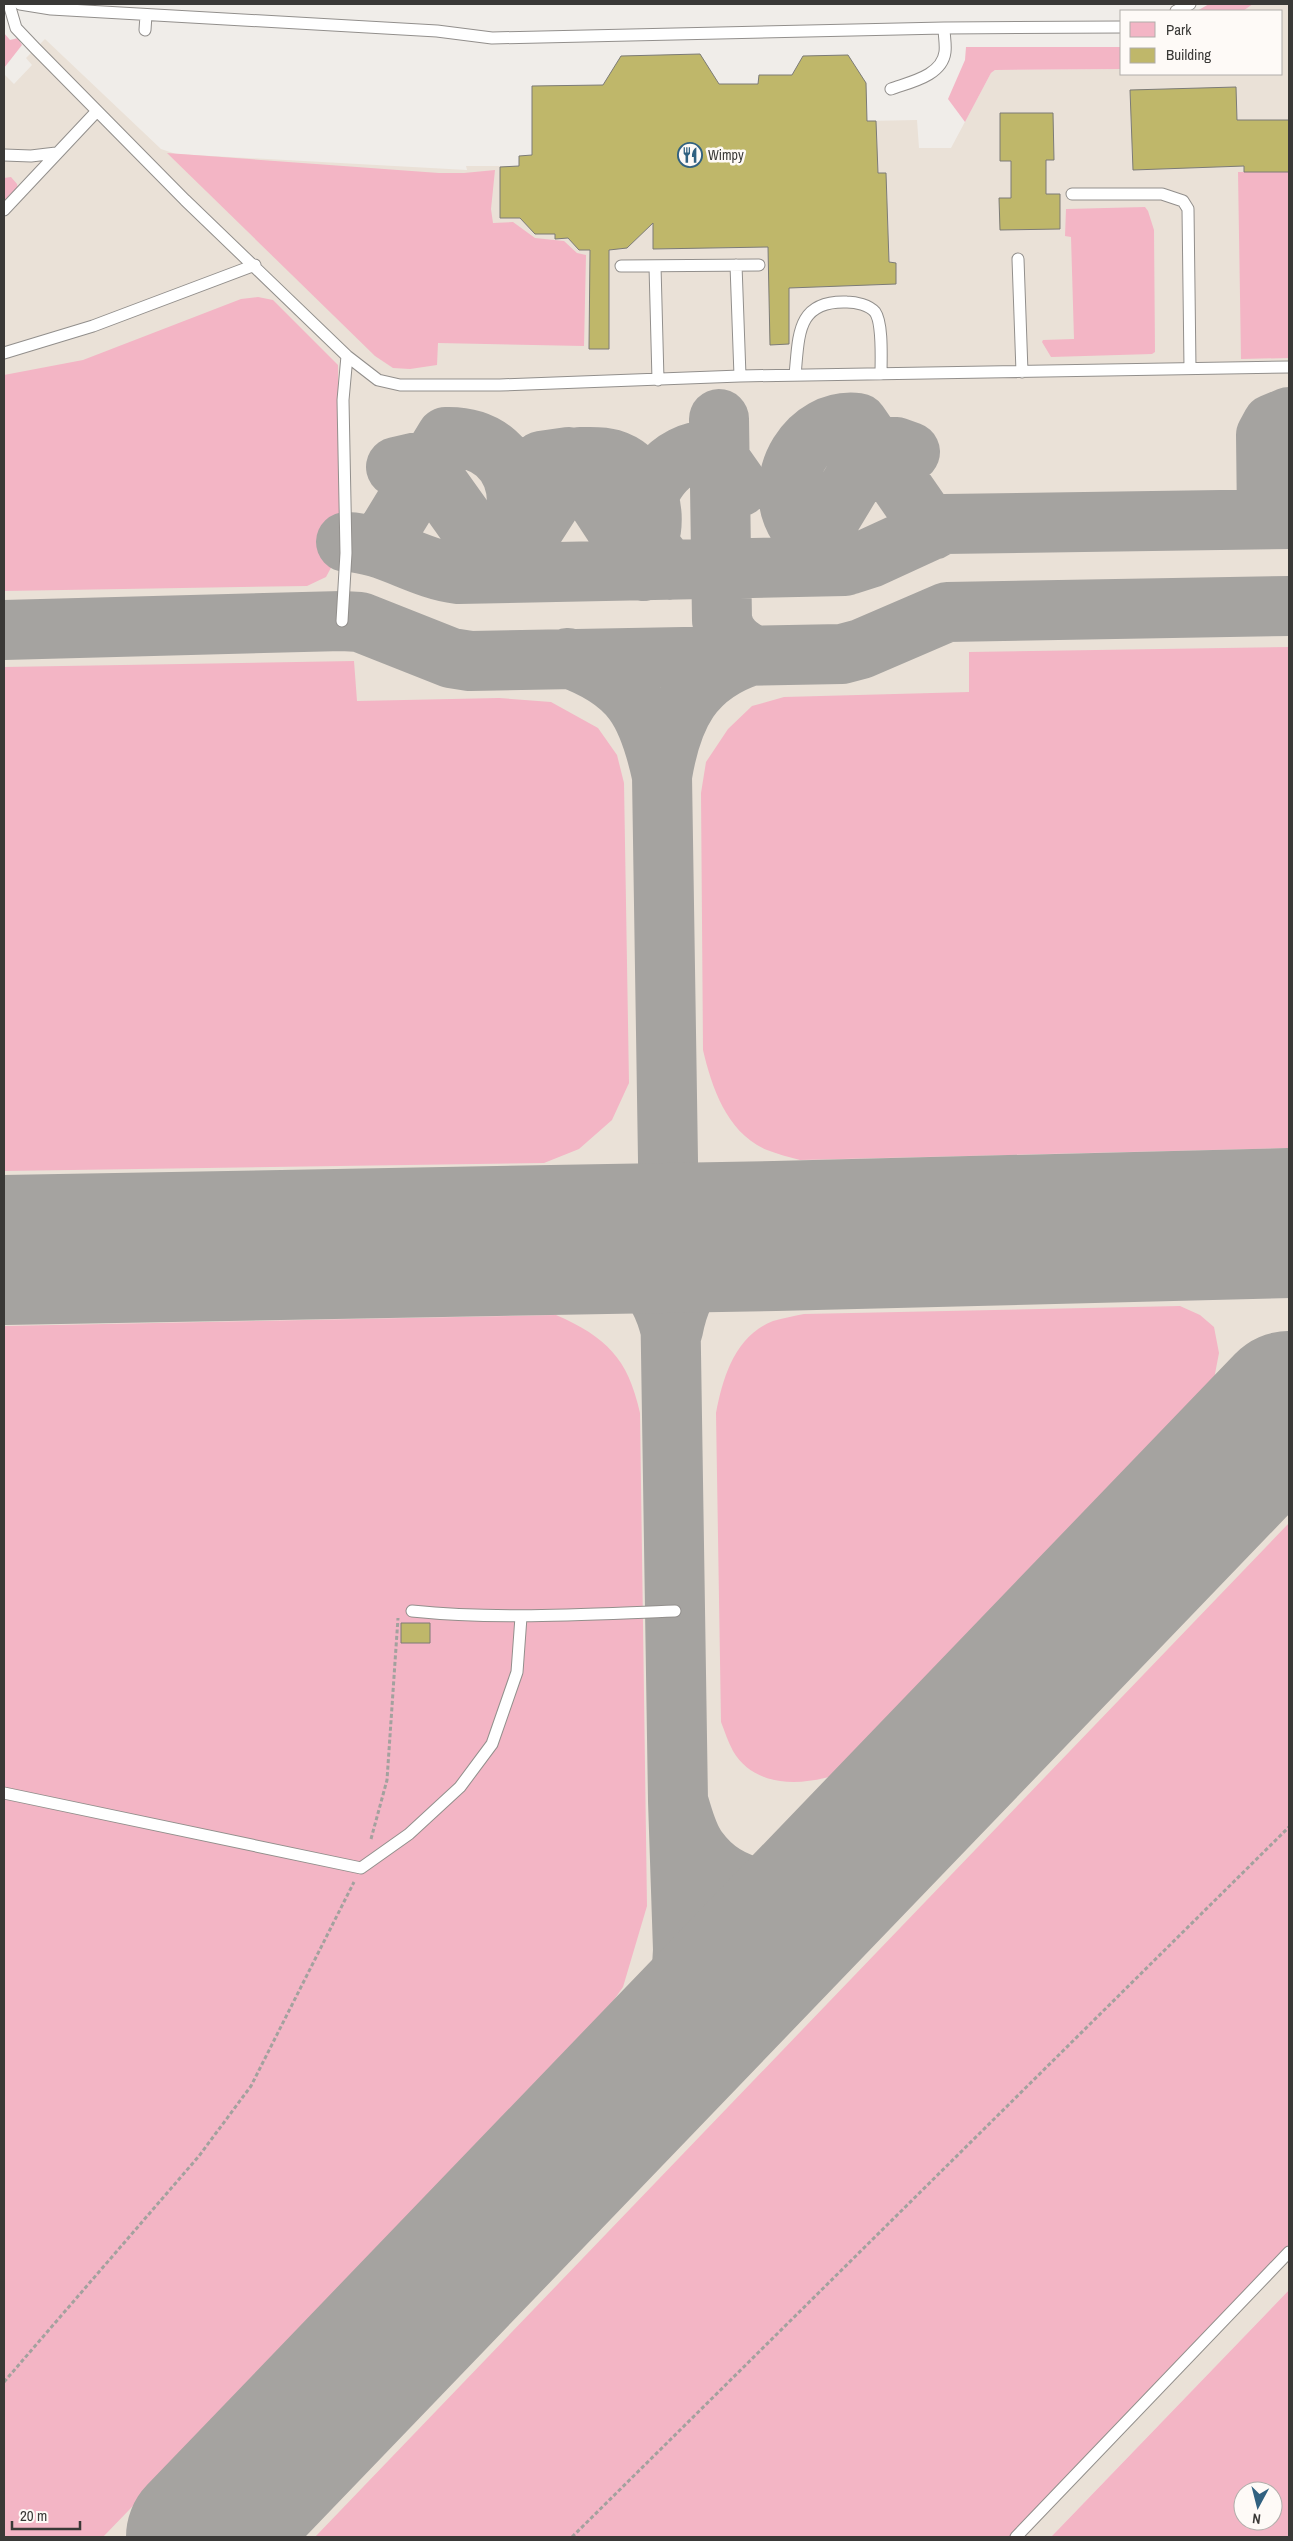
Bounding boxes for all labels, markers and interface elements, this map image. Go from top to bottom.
legend [1120,10,1283,75]
text: Park [1166,19,1192,40]
text: Building [1166,44,1211,65]
restaurant icon: Wimpy [677,142,703,168]
place label: Wimpy [708,146,744,164]
north arrow [1233,2481,1283,2531]
scale bar [12,2498,80,2530]
text: 20 m [20,2505,47,2526]
text: N [1251,2509,1262,2528]

